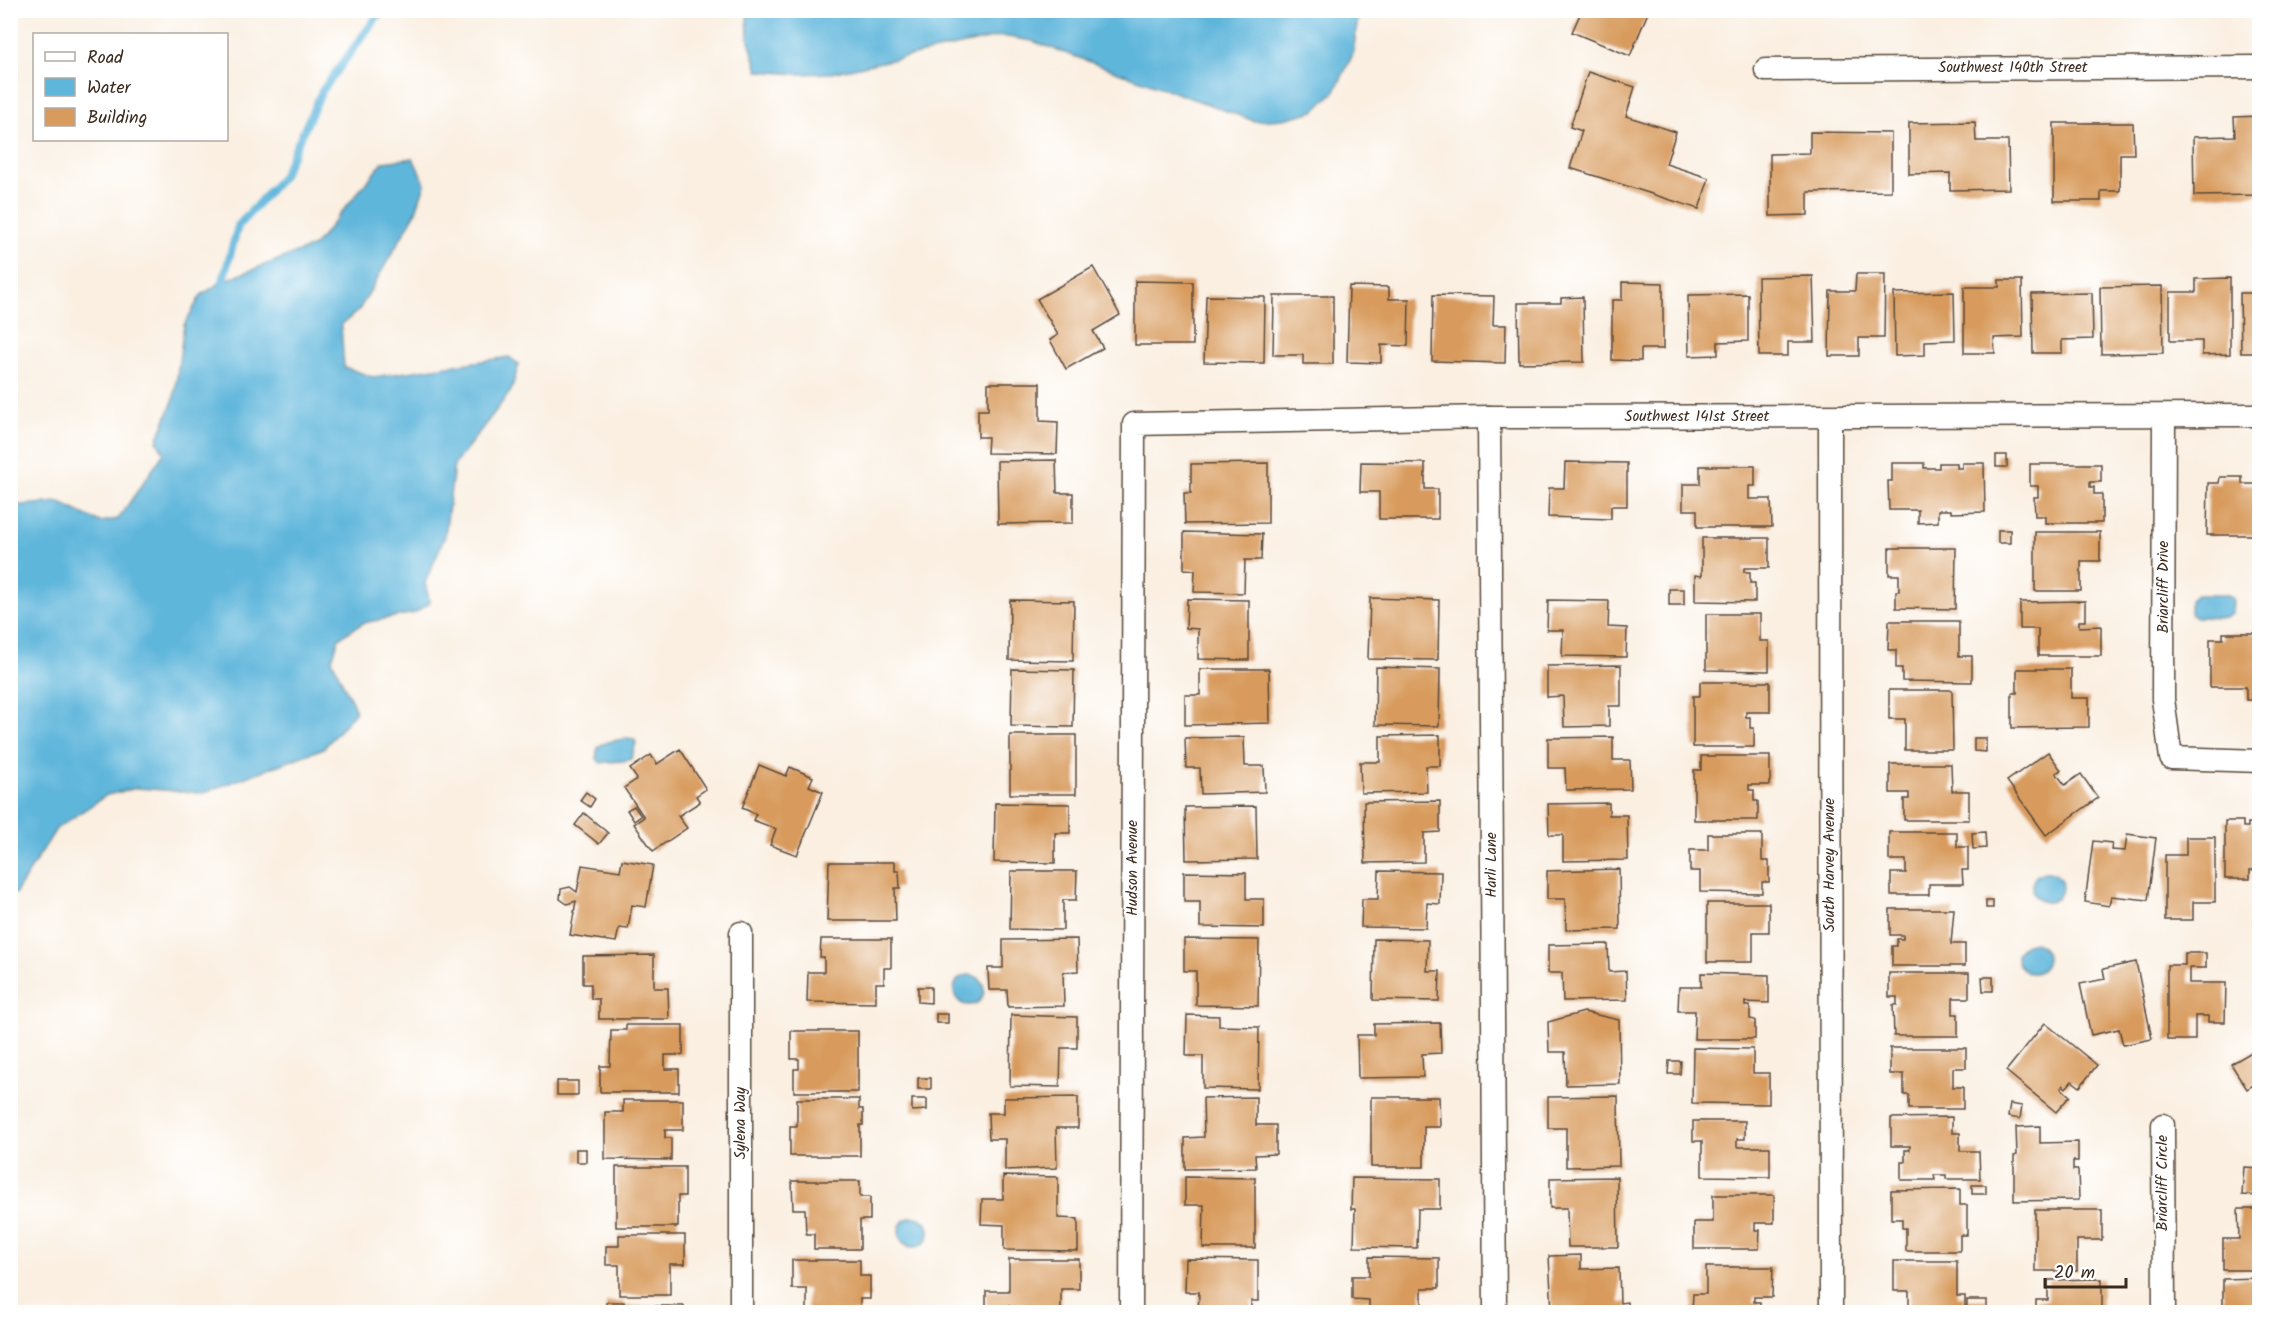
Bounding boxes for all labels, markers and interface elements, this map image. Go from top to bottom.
legend [33,33,228,141]
text: Road [87,44,124,73]
street label: Southwest 140th Street [1938,56,2088,80]
text: Water [87,74,132,103]
text: Building [87,104,147,133]
street label: Southwest 141st Street [1625,405,1770,429]
street label: Briarcliff Drive [2152,540,2176,633]
street label: South Harvey Avenue [1818,798,1842,932]
street label: Hudson Avenue [1121,820,1145,916]
street label: Harli Lane [1480,832,1504,898]
street label: Sylena Way [729,1086,753,1159]
street label: Briarcliff Circle [2151,1135,2175,1231]
scale bar [2045,1251,2126,1289]
text: 20 m [2054,1259,2095,1288]

